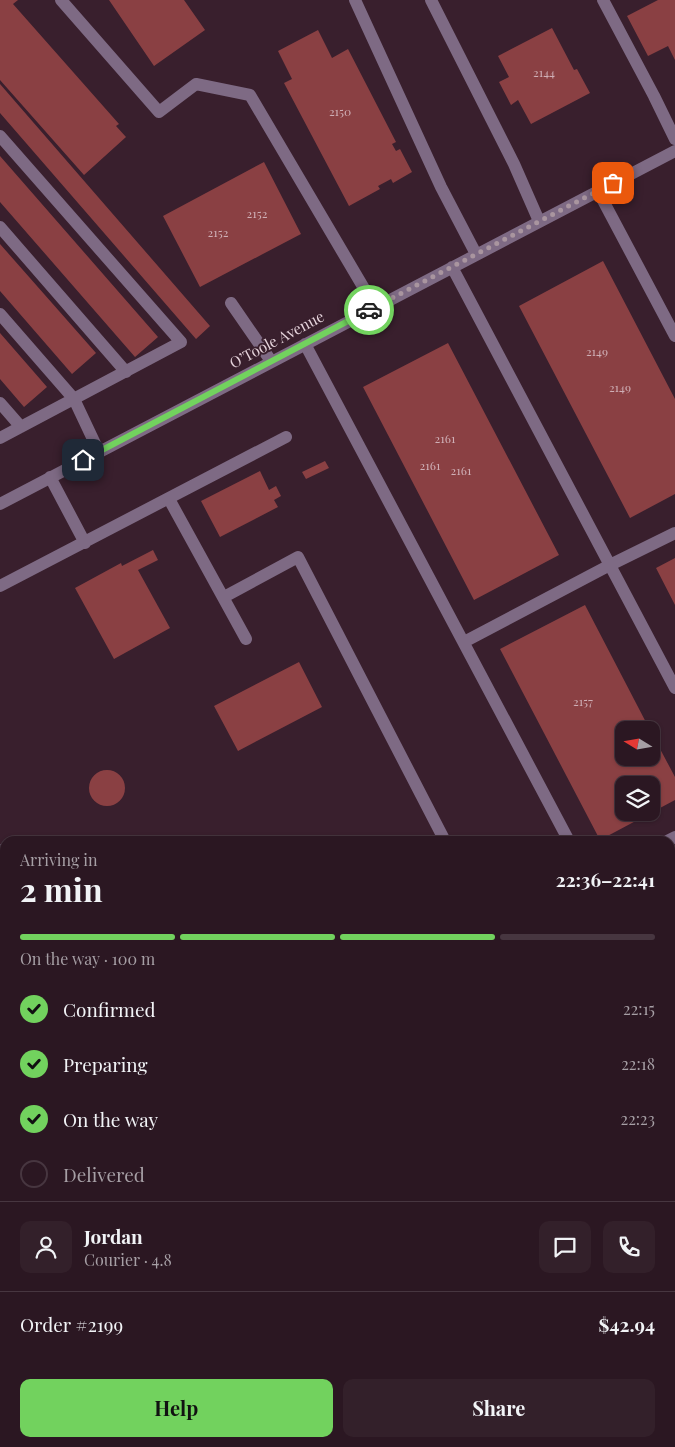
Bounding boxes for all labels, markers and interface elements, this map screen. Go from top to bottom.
house number: 2144 [533,64,555,80]
house number: 2150 [329,103,351,119]
pin [592,162,634,204]
icon: bag [599,169,627,197]
house number: 2152 [247,205,268,221]
house number: 2152 [208,224,229,240]
courier [344,285,394,335]
icon: car [355,296,383,324]
street label: O’Toole Avenue [226,306,327,372]
house number: 2149 [586,343,608,359]
house number: 2149 [609,379,631,395]
house number: 2161 [435,430,456,446]
pin [62,439,104,481]
icon: home [69,446,97,474]
house number: 2161 [420,457,441,473]
house number: 2161 [451,462,472,478]
house number: 2157 [573,693,593,709]
north arrow [615,721,660,766]
map controls [615,721,660,821]
button: layers [615,776,660,821]
text: Arriving in [20,849,98,870]
text: 22:36–22:41 [556,866,655,892]
text: 2 min [20,867,103,910]
text: On the way · 100 m [20,948,155,969]
icon: check [20,995,48,1023]
text: Confirmed [63,996,156,1022]
text: 22:15 [623,998,655,1019]
icon: check [20,1050,48,1078]
text: Preparing [63,1051,148,1077]
text: 22:18 [621,1053,655,1074]
icon: check [20,1105,48,1133]
text: On the way [63,1106,158,1132]
text: 22:23 [621,1108,655,1129]
text: Delivered [63,1161,145,1187]
button: person [20,1221,72,1273]
button: chat [539,1221,591,1273]
button: phone [603,1221,655,1273]
text: Jordan [84,1223,143,1249]
text: Courier · 4.8 [84,1249,172,1270]
text: Order #2199 [20,1311,123,1337]
text: $42.94 [599,1311,655,1337]
button: Help [20,1379,333,1437]
button: Share [343,1379,655,1437]

